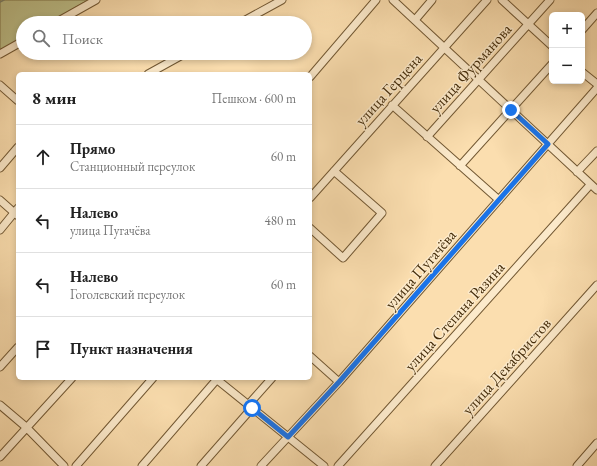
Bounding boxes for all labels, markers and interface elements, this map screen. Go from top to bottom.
map controls [549,12,585,84]
button: + [549,12,585,48]
search box [16,16,312,60]
street label: улица Фурманова [425,19,517,118]
icon: search [30,27,52,49]
text: Поиск [62,29,103,48]
street label: улица Герцена [350,48,427,130]
button: − [549,48,585,84]
text: 8 мин [32,87,76,109]
text: Пешком · 600 m [212,90,296,107]
route end [502,101,520,119]
text: Прямо [70,139,115,158]
icon: ahead [32,146,54,168]
text: 60 m [271,148,296,165]
text: Станционный переулок [70,158,195,175]
text: Налево [70,203,118,222]
icon: left [32,210,54,232]
text: 480 m [265,212,296,229]
text: улица Пугачёва [70,222,151,239]
street label: улица Пугачёва [380,225,461,314]
street label: улица Степана Разина [400,257,510,376]
text: Налево [70,267,118,286]
icon: left [32,274,54,296]
text: 60 m [271,276,296,293]
text: Гоголевский переулок [70,286,185,303]
street label: улица Декабристов [457,313,556,419]
icon: arrive [32,338,54,360]
text: Пункт назначения [70,339,193,358]
route start [243,399,261,417]

